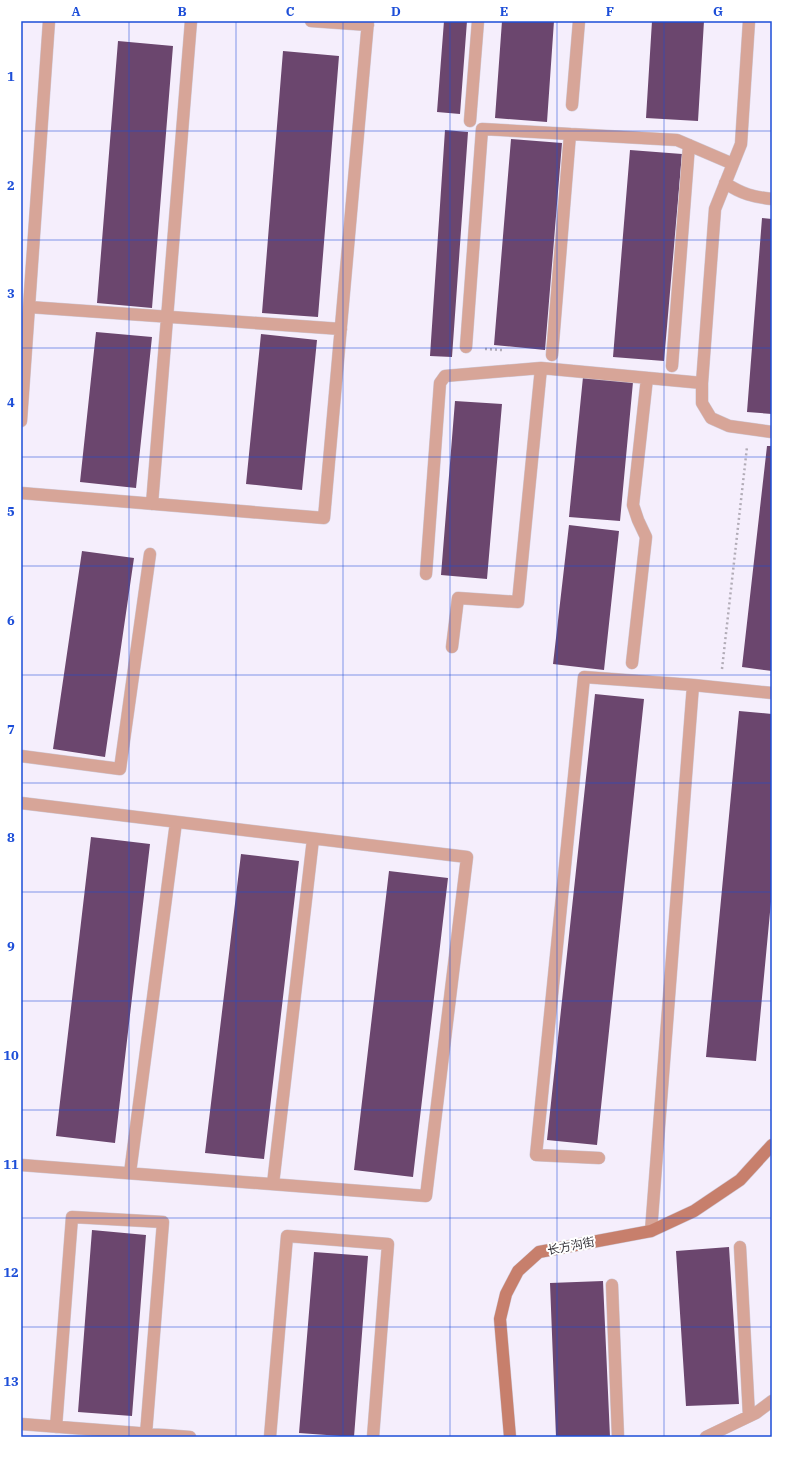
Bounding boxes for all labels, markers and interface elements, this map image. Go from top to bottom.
text: A [71,3,81,20]
text: B [177,3,187,20]
text: C [286,3,295,20]
text: D [391,3,401,20]
text: E [500,3,508,20]
text: F [606,3,614,20]
text: G [713,3,723,20]
text: 1 [7,68,15,85]
text: 2 [7,177,15,194]
text: 3 [7,285,15,302]
text: 4 [7,394,15,411]
text: 5 [7,503,15,520]
text: 6 [7,612,15,629]
text: 7 [7,721,15,738]
text: 8 [7,829,15,846]
text: 9 [7,938,15,955]
text: 10 [3,1047,19,1064]
text: 11 [3,1156,19,1173]
street label: 长方沟街 [546,1234,596,1257]
text: 12 [3,1264,19,1281]
text: 13 [3,1373,19,1390]

